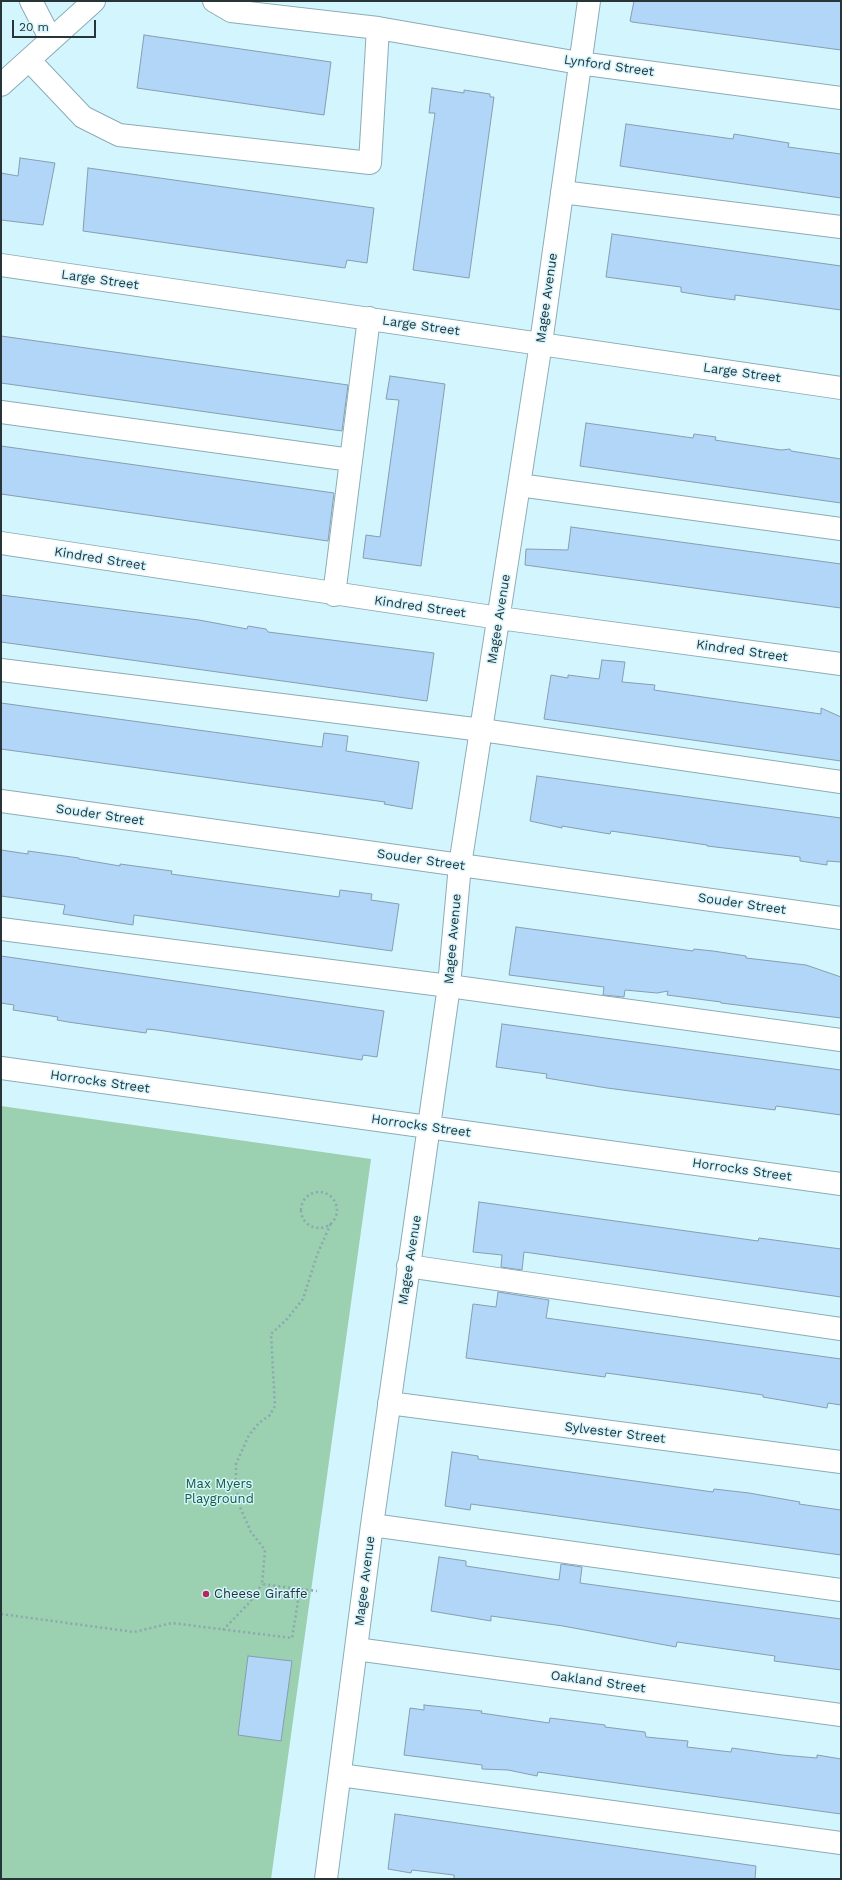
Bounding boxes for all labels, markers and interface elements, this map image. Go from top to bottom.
scale bar [14,12,98,38]
text: 20 m [19,20,49,34]
street label: Lynford Street [563,52,655,80]
street label: Magee Avenue [533,252,561,344]
street label: Large Street [60,267,140,293]
street label: Large Street [381,313,461,339]
street label: Large Street [702,360,782,386]
street label: Kindred Street [53,544,147,574]
street label: Magee Avenue [484,573,514,665]
street label: Kindred Street [373,593,467,621]
street label: Kindred Street [695,637,789,665]
street label: Souder Street [55,801,145,829]
street label: Souder Street [376,846,466,874]
street label: Souder Street [697,890,787,918]
street label: Magee Avenue [441,893,465,985]
street label: Horrocks Street [49,1067,151,1097]
street label: Horrocks Street [370,1111,472,1141]
street label: Horrocks Street [691,1155,793,1185]
street label: Magee Avenue [395,1214,425,1306]
street label: Sylvester Street [564,1419,666,1447]
park label: Max Myers Playground [184,1476,254,1507]
street label: Magee Avenue [352,1535,378,1627]
place label: Cheese Giraffe [214,1586,308,1602]
marker: Cheese Giraffe [201,1589,211,1599]
street label: Oakland Street [550,1668,646,1696]

